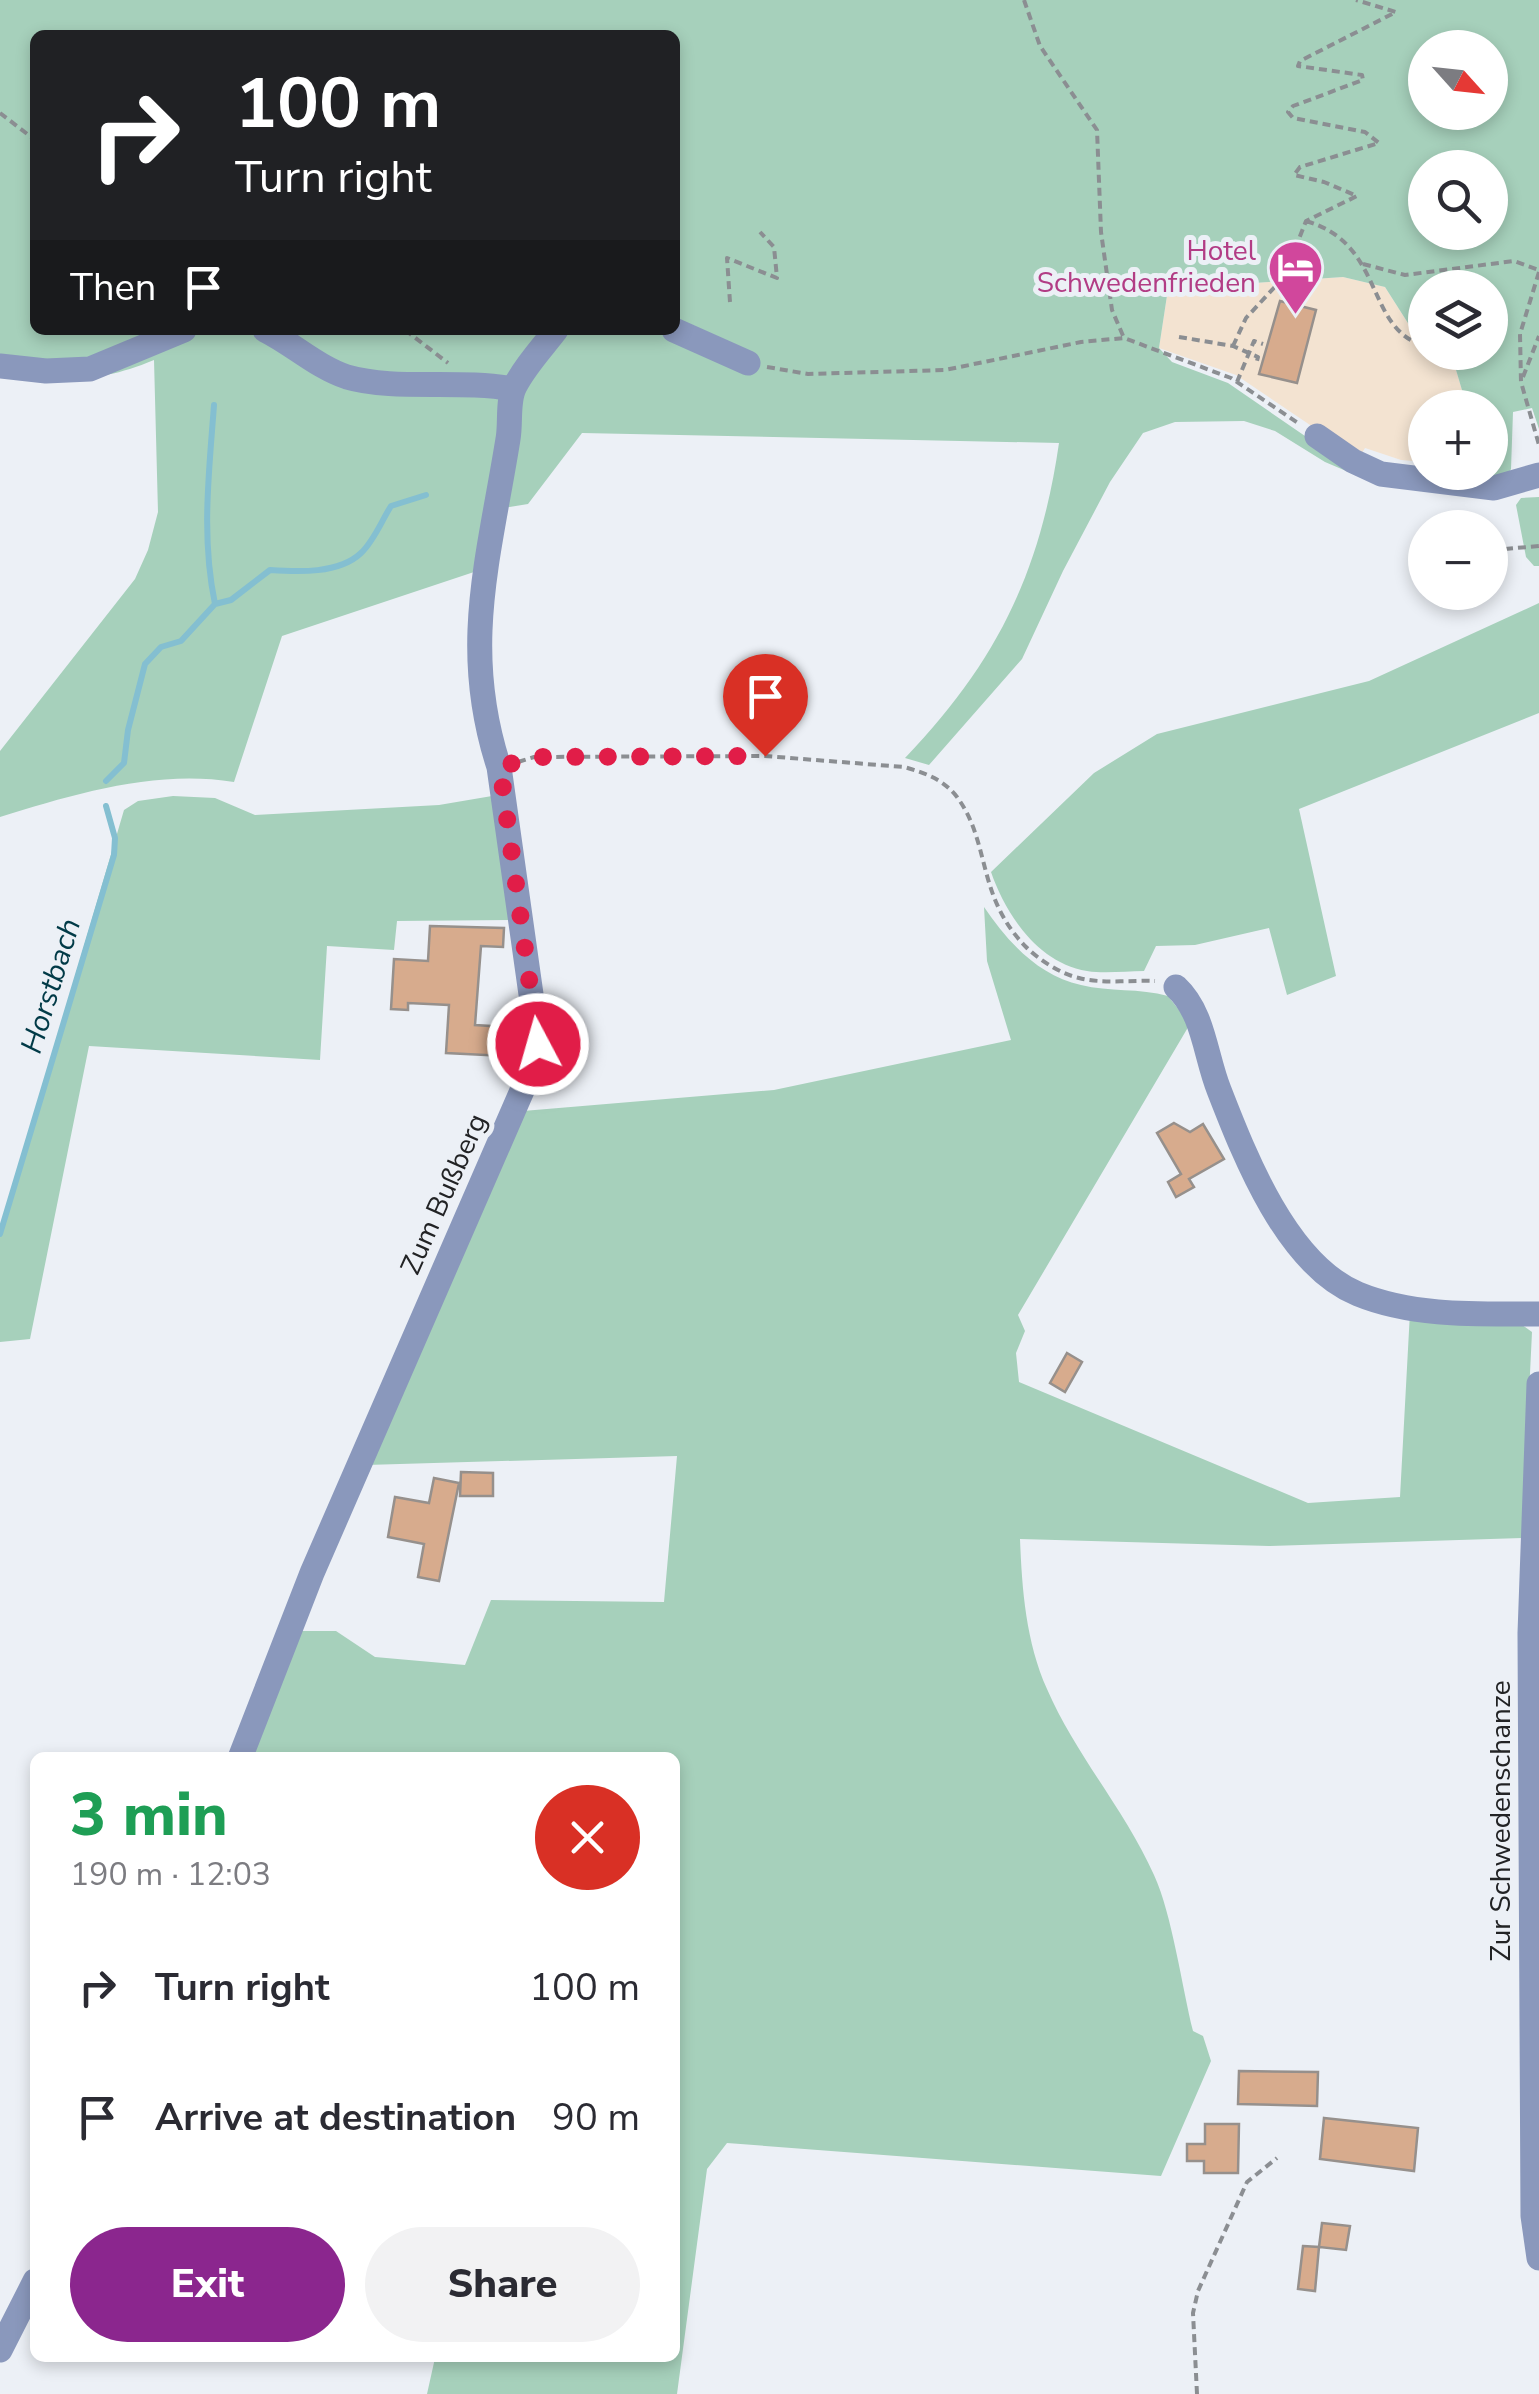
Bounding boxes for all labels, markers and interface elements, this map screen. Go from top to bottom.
north arrow [1408,30,1508,130]
map controls [1408,30,1508,610]
text: 100 m [235,56,441,152]
icon: right [70,70,200,200]
text: Turn right [235,147,432,208]
button: search [1408,150,1508,250]
place label: Hotel Schwedenfrieden [1037,232,1257,302]
hotel icon: Hotel Schwedenfrieden [1265,237,1325,316]
icon: arrive [176,260,231,315]
text: Then [70,262,156,313]
button: layers [1408,270,1508,370]
button: + [1408,390,1508,490]
button: − [1408,510,1508,610]
pin [723,654,808,757]
icon: arrive [738,669,793,724]
water label: Horstbach [11,913,91,1059]
position arrow [486,992,590,1096]
street label: Zum Bußberg [392,1108,496,1280]
street label: Zur Schwedenschanze [1482,1680,1520,1962]
text: 3 min [70,1774,228,1856]
button: close [535,1785,640,1890]
text: 190 m · 12:03 [70,1853,271,1896]
icon: right [70,1960,125,2015]
text: Turn right [155,1962,330,2013]
text: 100 m [529,1962,640,2013]
icon: arrive [70,2090,125,2145]
text: Arrive at destination [155,2092,516,2143]
text: 90 m [552,2092,640,2143]
button: Exit [70,2227,345,2342]
button: Share [365,2227,640,2342]

